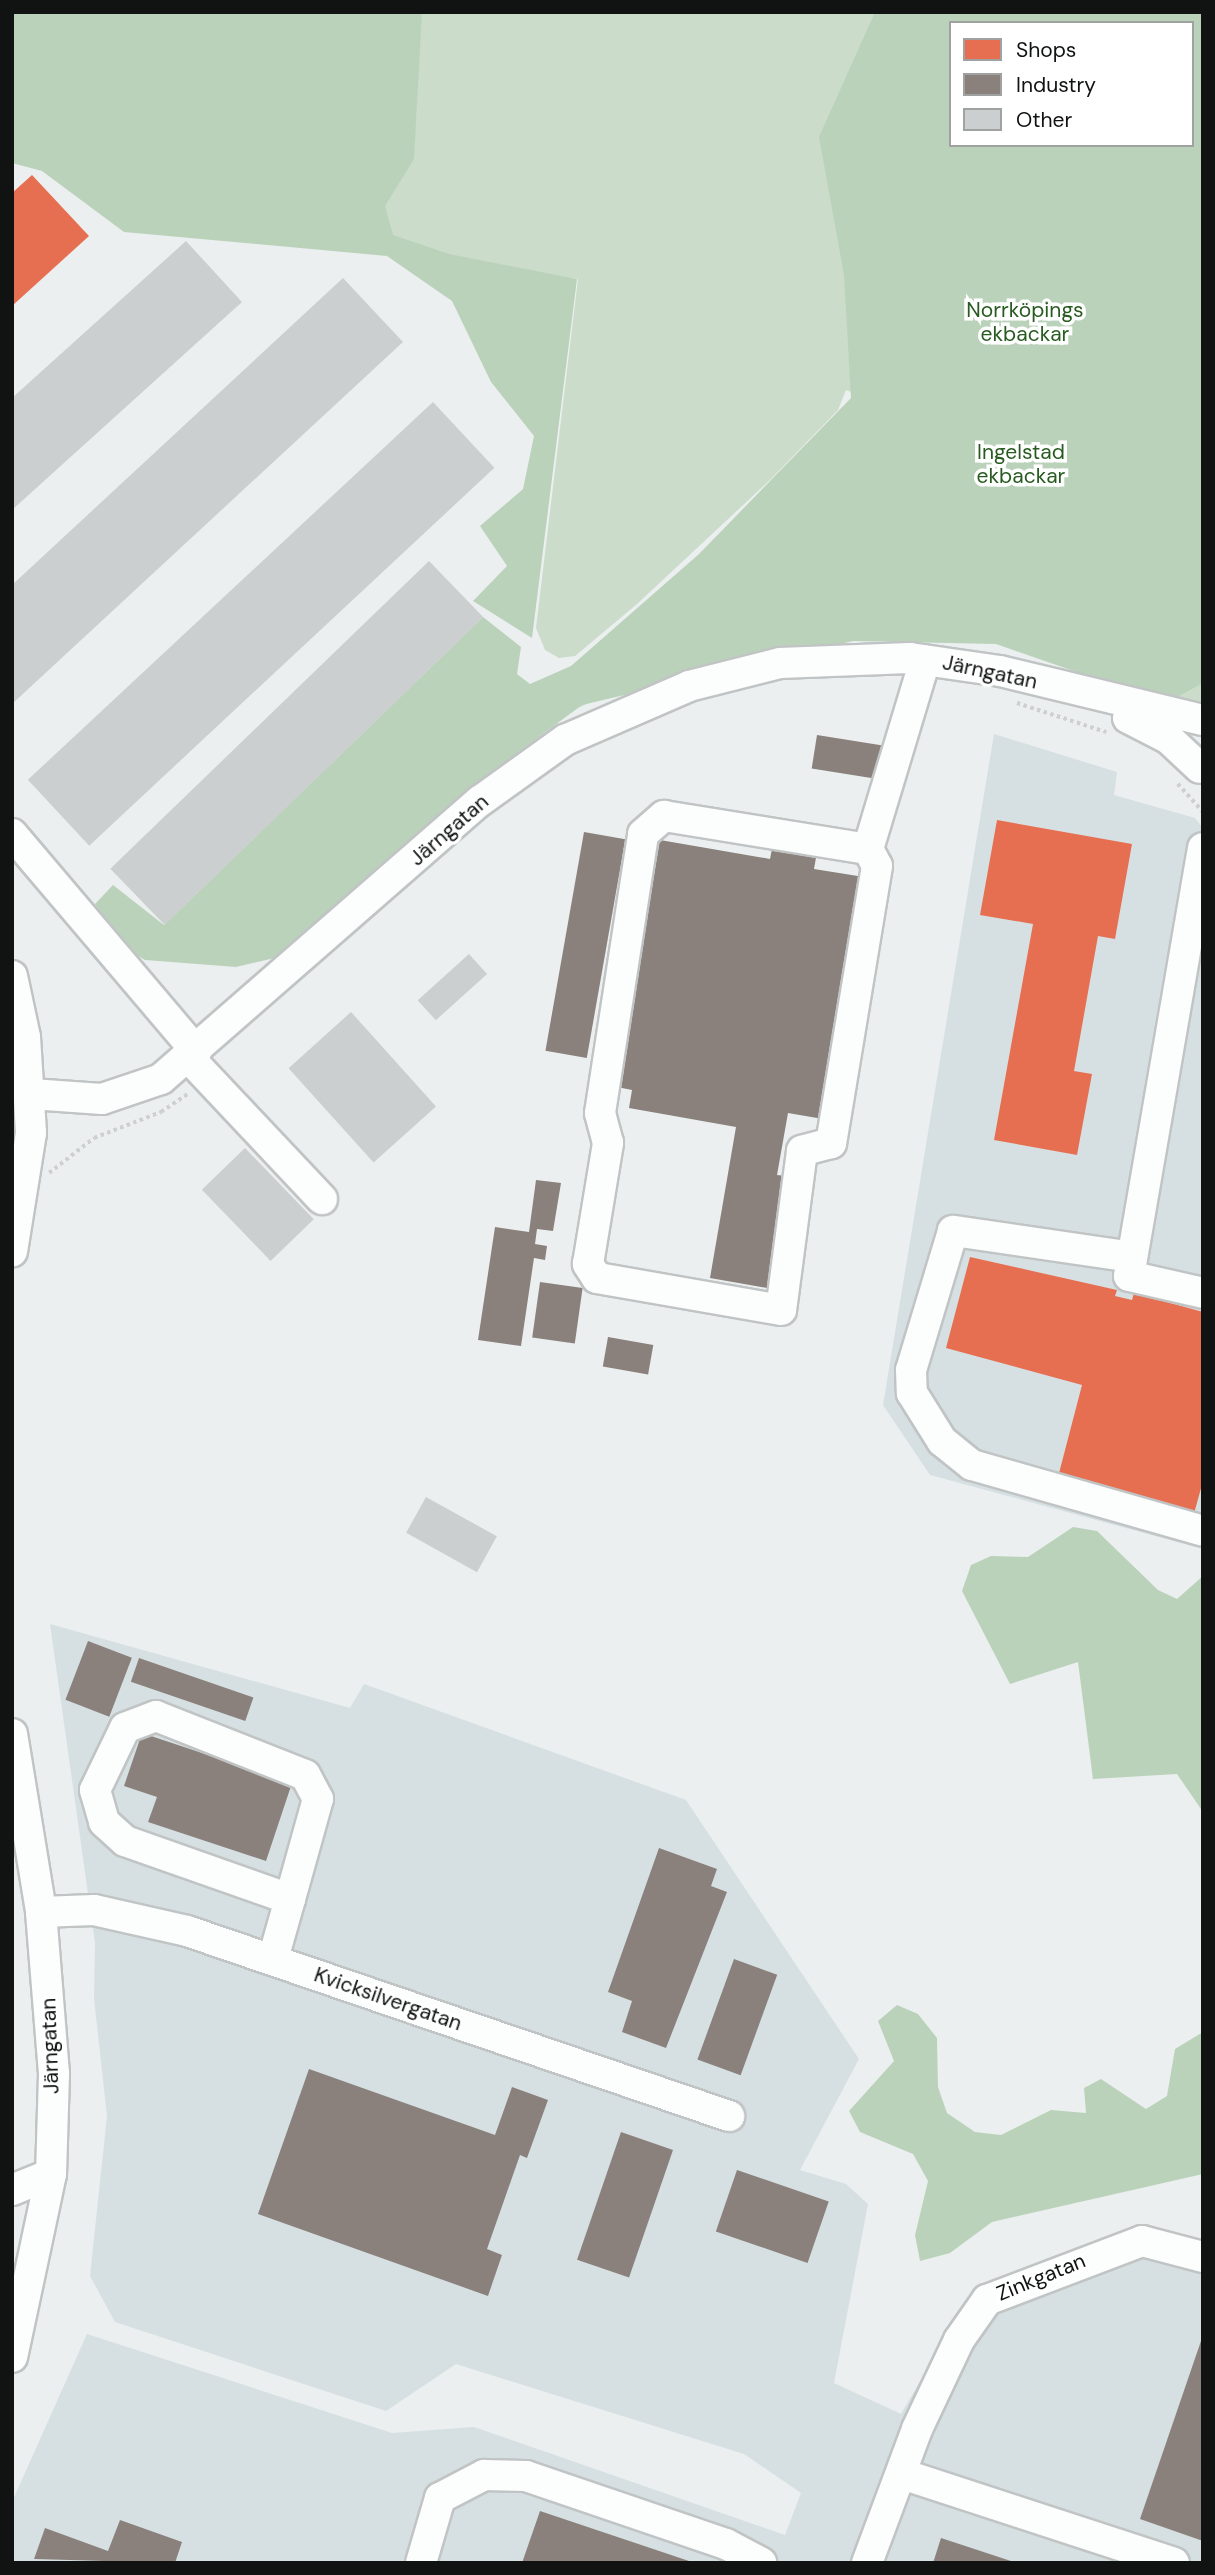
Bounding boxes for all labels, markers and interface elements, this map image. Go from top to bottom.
legend [949,21,1194,147]
text: Shops [1016,36,1076,64]
text: Industry [1016,71,1096,99]
text: Other [1016,106,1072,134]
park label: Norrköpings ekbackar [966,297,1084,347]
park label: Ingelstad ekbackar [977,439,1065,489]
street label: Järngatan [940,650,1040,694]
street label: Järngatan [404,789,494,871]
street label: Kvicksilvergatan [311,1962,465,2036]
street label: Järngatan [36,1997,64,2095]
street label: Zinkgatan [993,2248,1089,2306]

